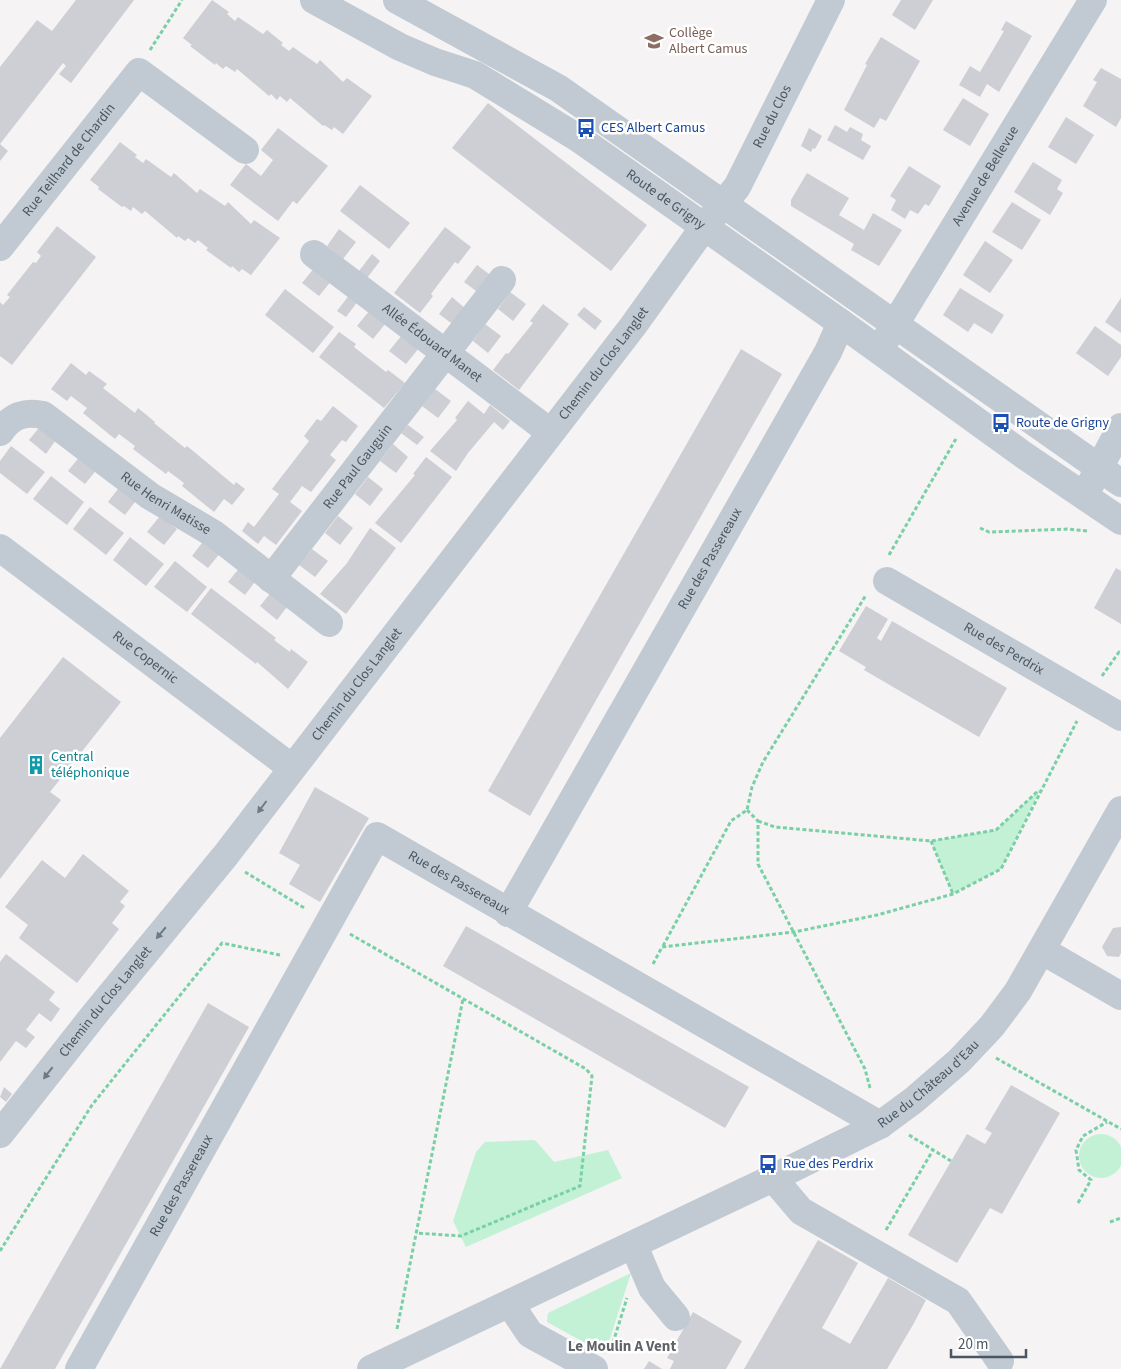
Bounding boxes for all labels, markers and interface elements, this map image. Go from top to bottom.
place label: Collège Albert Camus [669,23,748,59]
school or university icon: Collège Albert Camus [643,30,665,52]
street label: Rue du Clos [748,81,797,152]
street label: Rue Teilhard de Chardin [18,99,120,221]
bus stop icon: CES Albert Camus [575,117,597,139]
place label: CES Albert Camus [601,118,705,138]
street label: Avenue de Bellevue [947,122,1024,230]
street label: Route de Grigny [622,165,710,235]
street label: Allée Édouard Manet [378,299,487,388]
street label: Chemin du Clos Langlet [554,303,654,424]
bus stop icon: Route de Grigny [990,412,1012,434]
place label: Route de Grigny [1016,413,1109,433]
street label: Rue Paul Gauguin [318,420,397,513]
street label: Rue Henri Matisse [116,467,215,540]
street label: Rue des Passereaux [673,503,748,613]
street label: Rue des Perdrix [960,617,1048,681]
street label: Chemin du Clos Langlet [307,624,407,745]
street label: Rue Copernic [108,626,183,689]
place label: Central téléphonique [51,747,129,783]
building icon: Central téléphonique [25,754,47,776]
one-way arrow [257,800,268,813]
street label: Rue des Passereaux [404,846,514,921]
one-way arrow [155,927,166,940]
street label: Chemin du Clos Langlet [54,942,157,1062]
street label: Rue du Château d'Eau [874,1035,984,1133]
one-way arrow [42,1066,53,1079]
street label: Rue des Passereaux [145,1130,218,1240]
bus stop icon: Rue des Perdrix [757,1153,779,1175]
place label: Rue des Perdrix [783,1154,874,1174]
scale bar [951,1326,1026,1358]
text: 20 m [958,1334,988,1355]
district label: Le Moulin A Vent [568,1336,676,1357]

